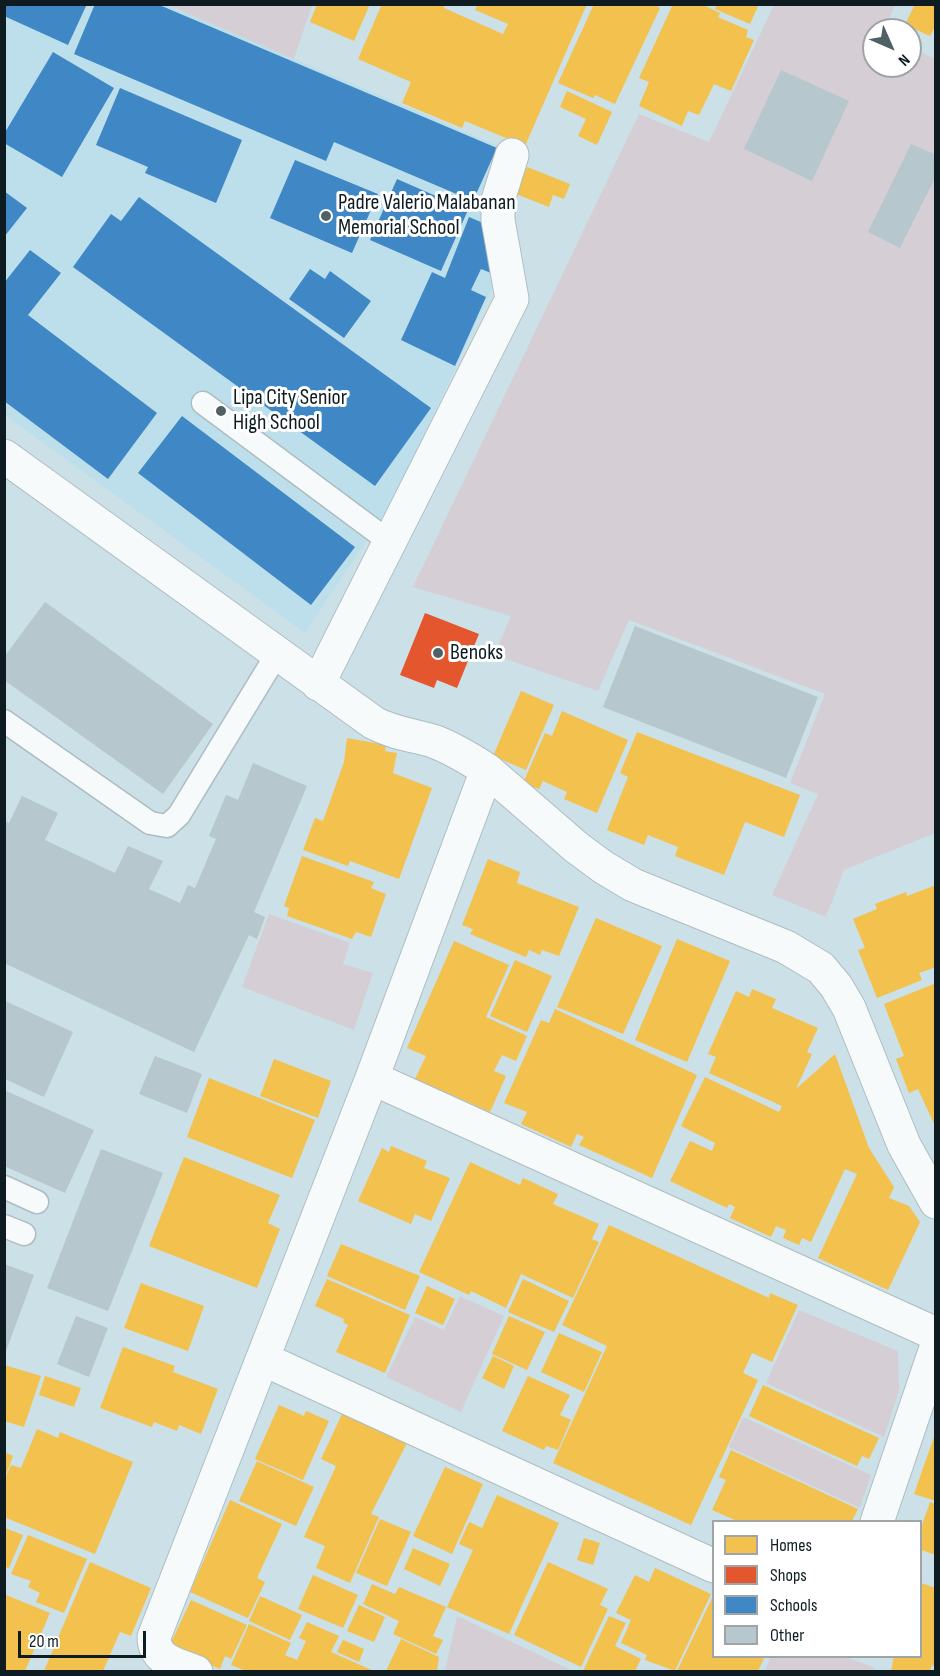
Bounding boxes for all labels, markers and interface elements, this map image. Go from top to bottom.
north arrow [862,18,922,78]
text: N [894,50,913,69]
place label: Padre Valerio Malabanan Memorial School [338,190,516,242]
marker: Padre Valerio Malabanan Memorial School [319,209,333,223]
place label: Lipa City Senior High School [233,385,347,436]
marker: Lipa City Senior High School [214,404,228,418]
place label: Benoks [450,640,503,666]
marker: Benoks [431,646,445,660]
legend [712,1520,922,1658]
text: Homes [770,1535,812,1556]
text: Shops [770,1565,807,1586]
text: Schools [770,1595,817,1616]
scale bar [21,1619,148,1657]
text: Other [770,1625,804,1646]
text: 20 m [29,1631,59,1652]

